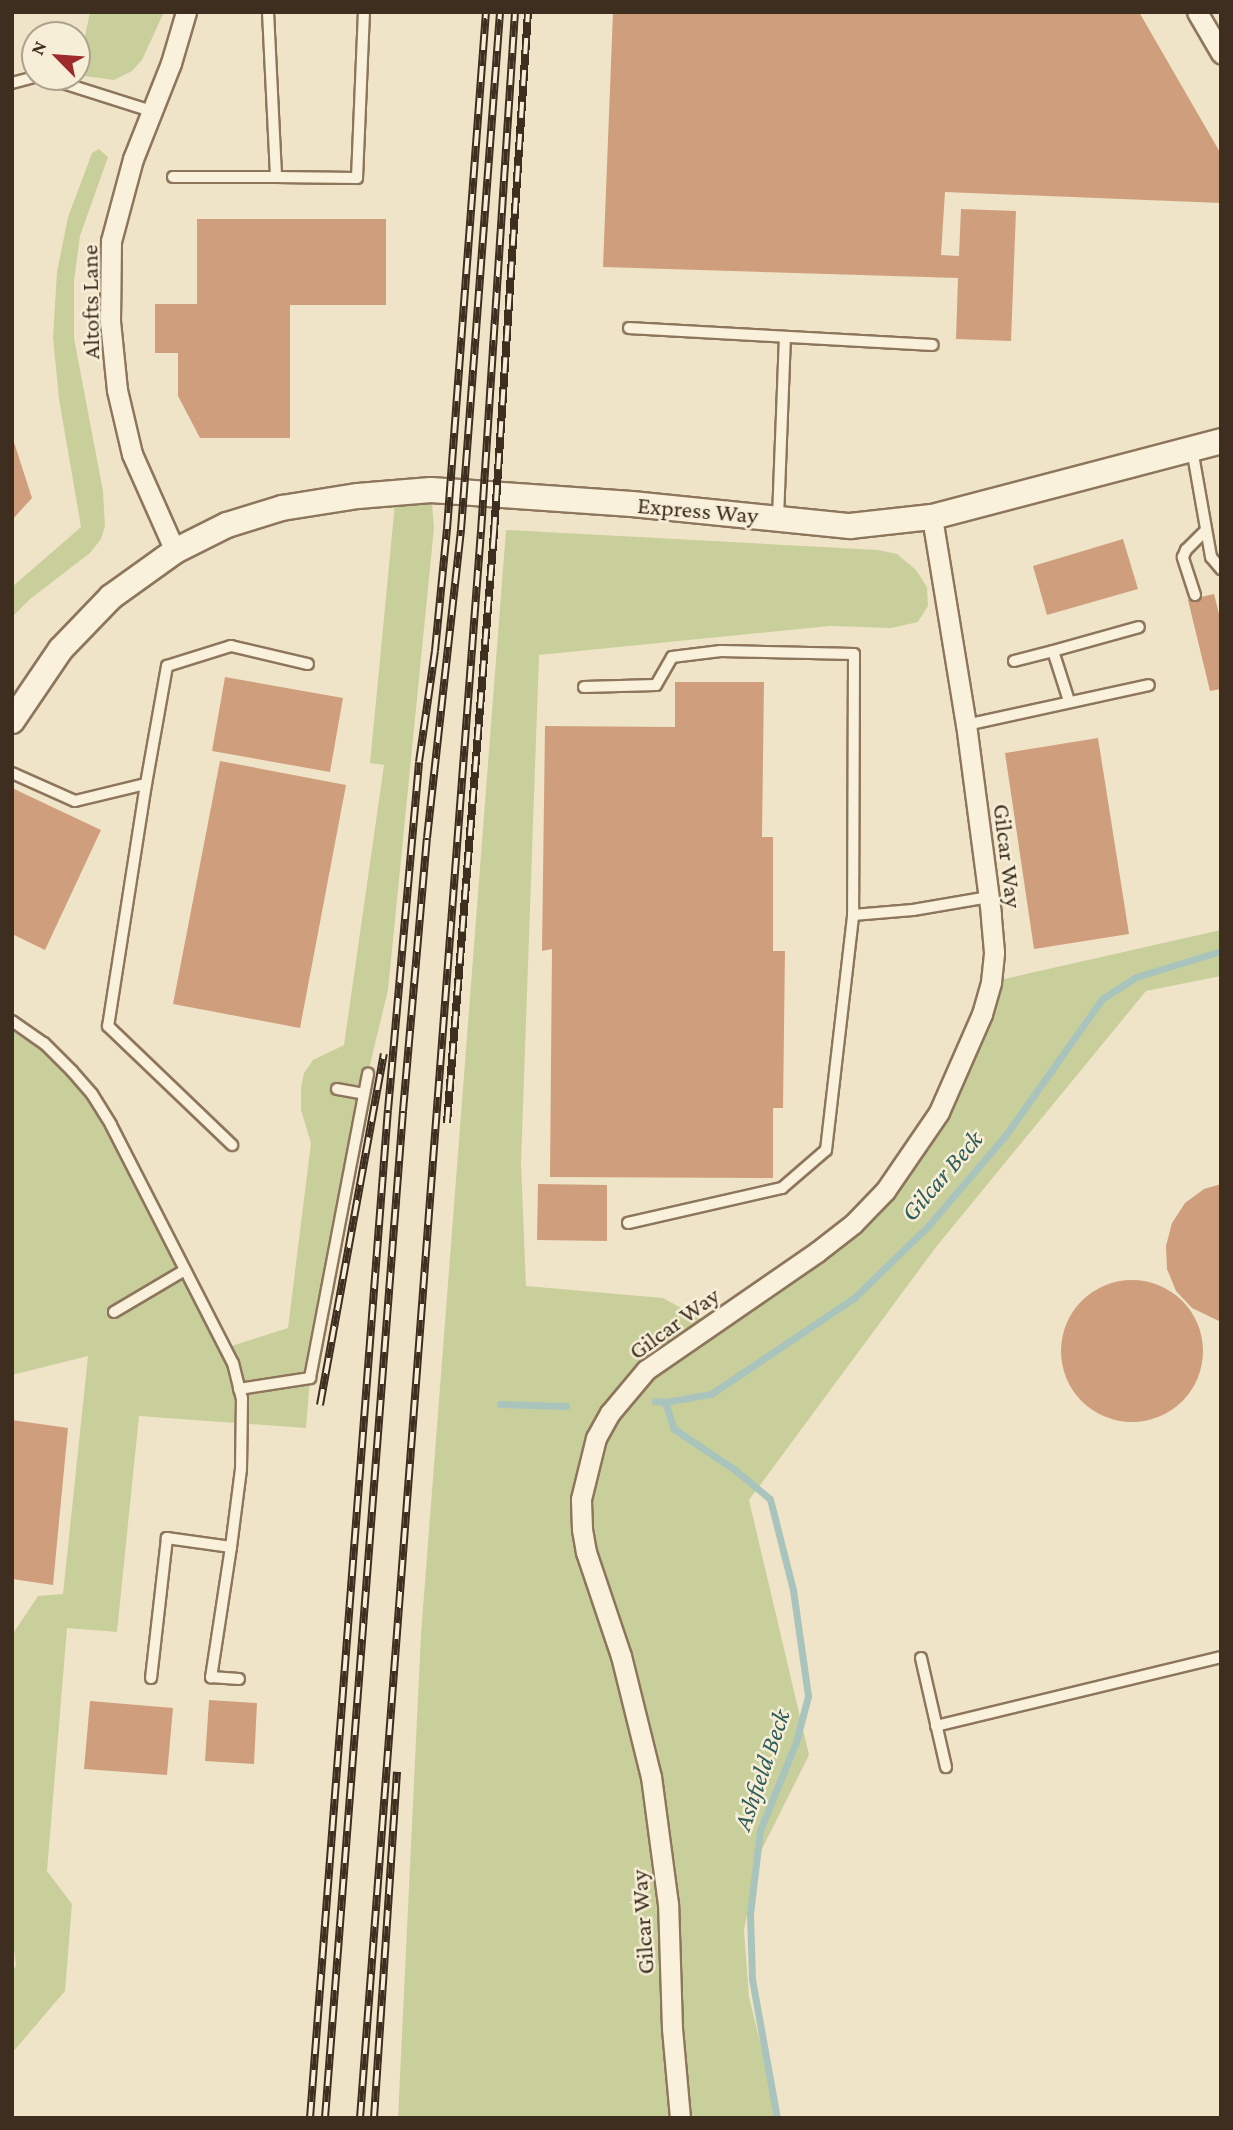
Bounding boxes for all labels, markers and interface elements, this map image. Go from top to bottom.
north arrow [21,21,91,91]
text: N [26,37,51,58]
street label: Altofts Lane [75,244,105,360]
street label: Express Way [636,490,760,530]
street label: Gilcar Way [987,802,1029,910]
water label: Gilcar Beck [894,1124,990,1228]
street label: Gilcar Way [623,1281,725,1365]
water label: Ashfield Beck [727,1705,797,1835]
street label: Gilcar Way [624,1869,660,1975]

